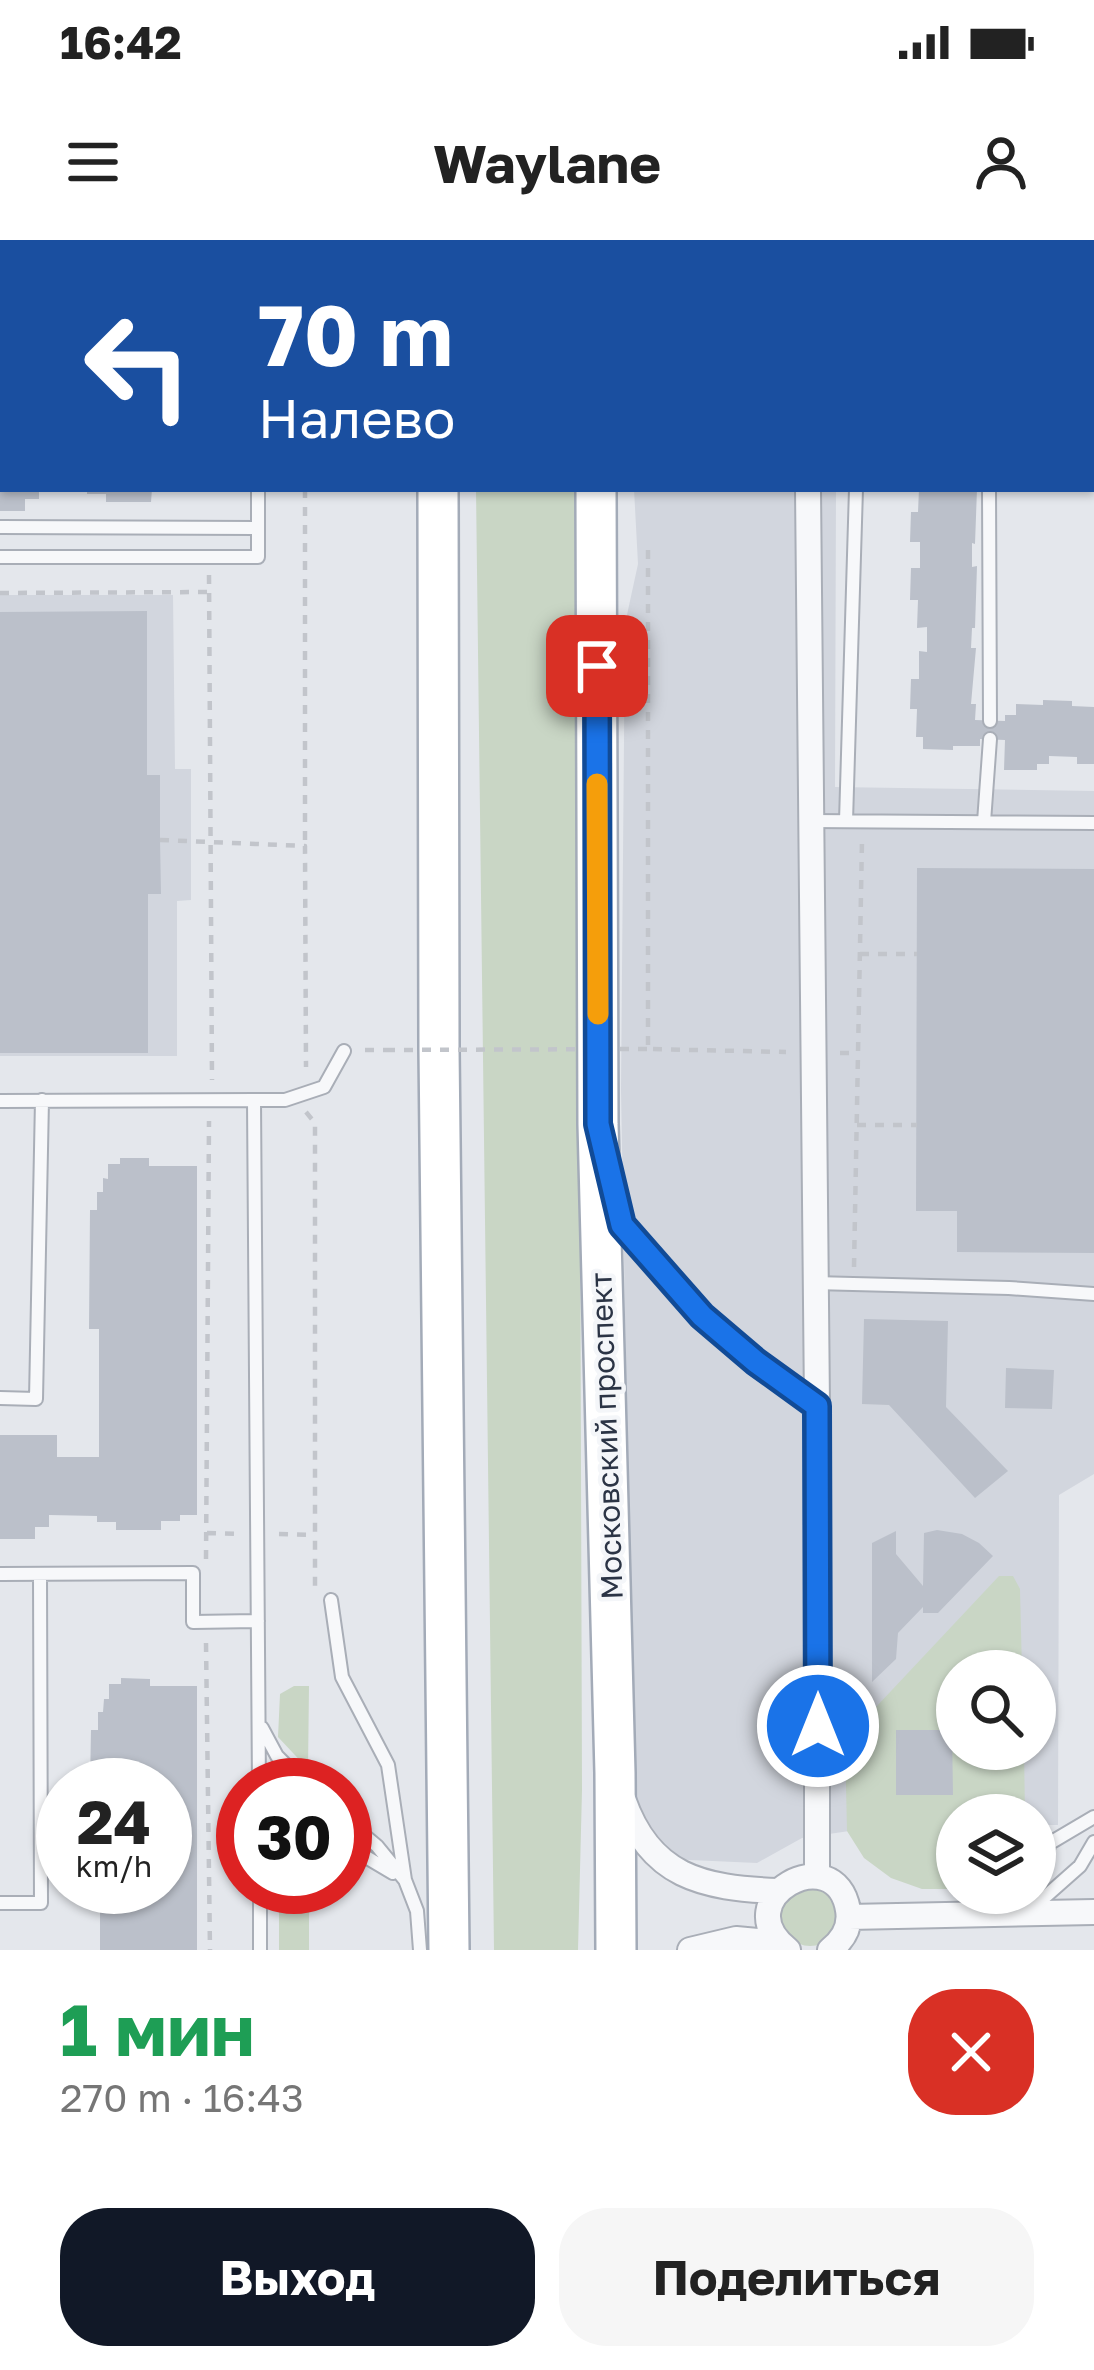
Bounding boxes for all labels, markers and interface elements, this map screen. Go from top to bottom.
text: 16:42 [60,15,182,69]
icon: menu [60,129,126,195]
icon: person [968,129,1034,195]
text: Waylane [433,130,661,195]
text: 70 m [258,284,453,384]
icon: left [60,288,216,444]
text: Налево [258,385,455,450]
pin [546,615,648,717]
icon: arrive [564,633,630,699]
street label: Московский проспект [582,1271,630,1600]
map controls [936,1650,1056,1914]
button: search [936,1650,1056,1770]
position arrow [755,1663,881,1789]
speed limit sign: 30 [216,1758,372,1914]
text: 24 [77,1785,151,1857]
button: layers [936,1794,1056,1914]
text: km/h [76,1848,152,1884]
text: 1 мин [60,1985,255,2072]
button: close [908,1989,1034,2115]
text: 270 m · 16:43 [60,2074,304,2121]
button: Выход [60,2208,535,2346]
button: Поделиться [559,2208,1034,2346]

